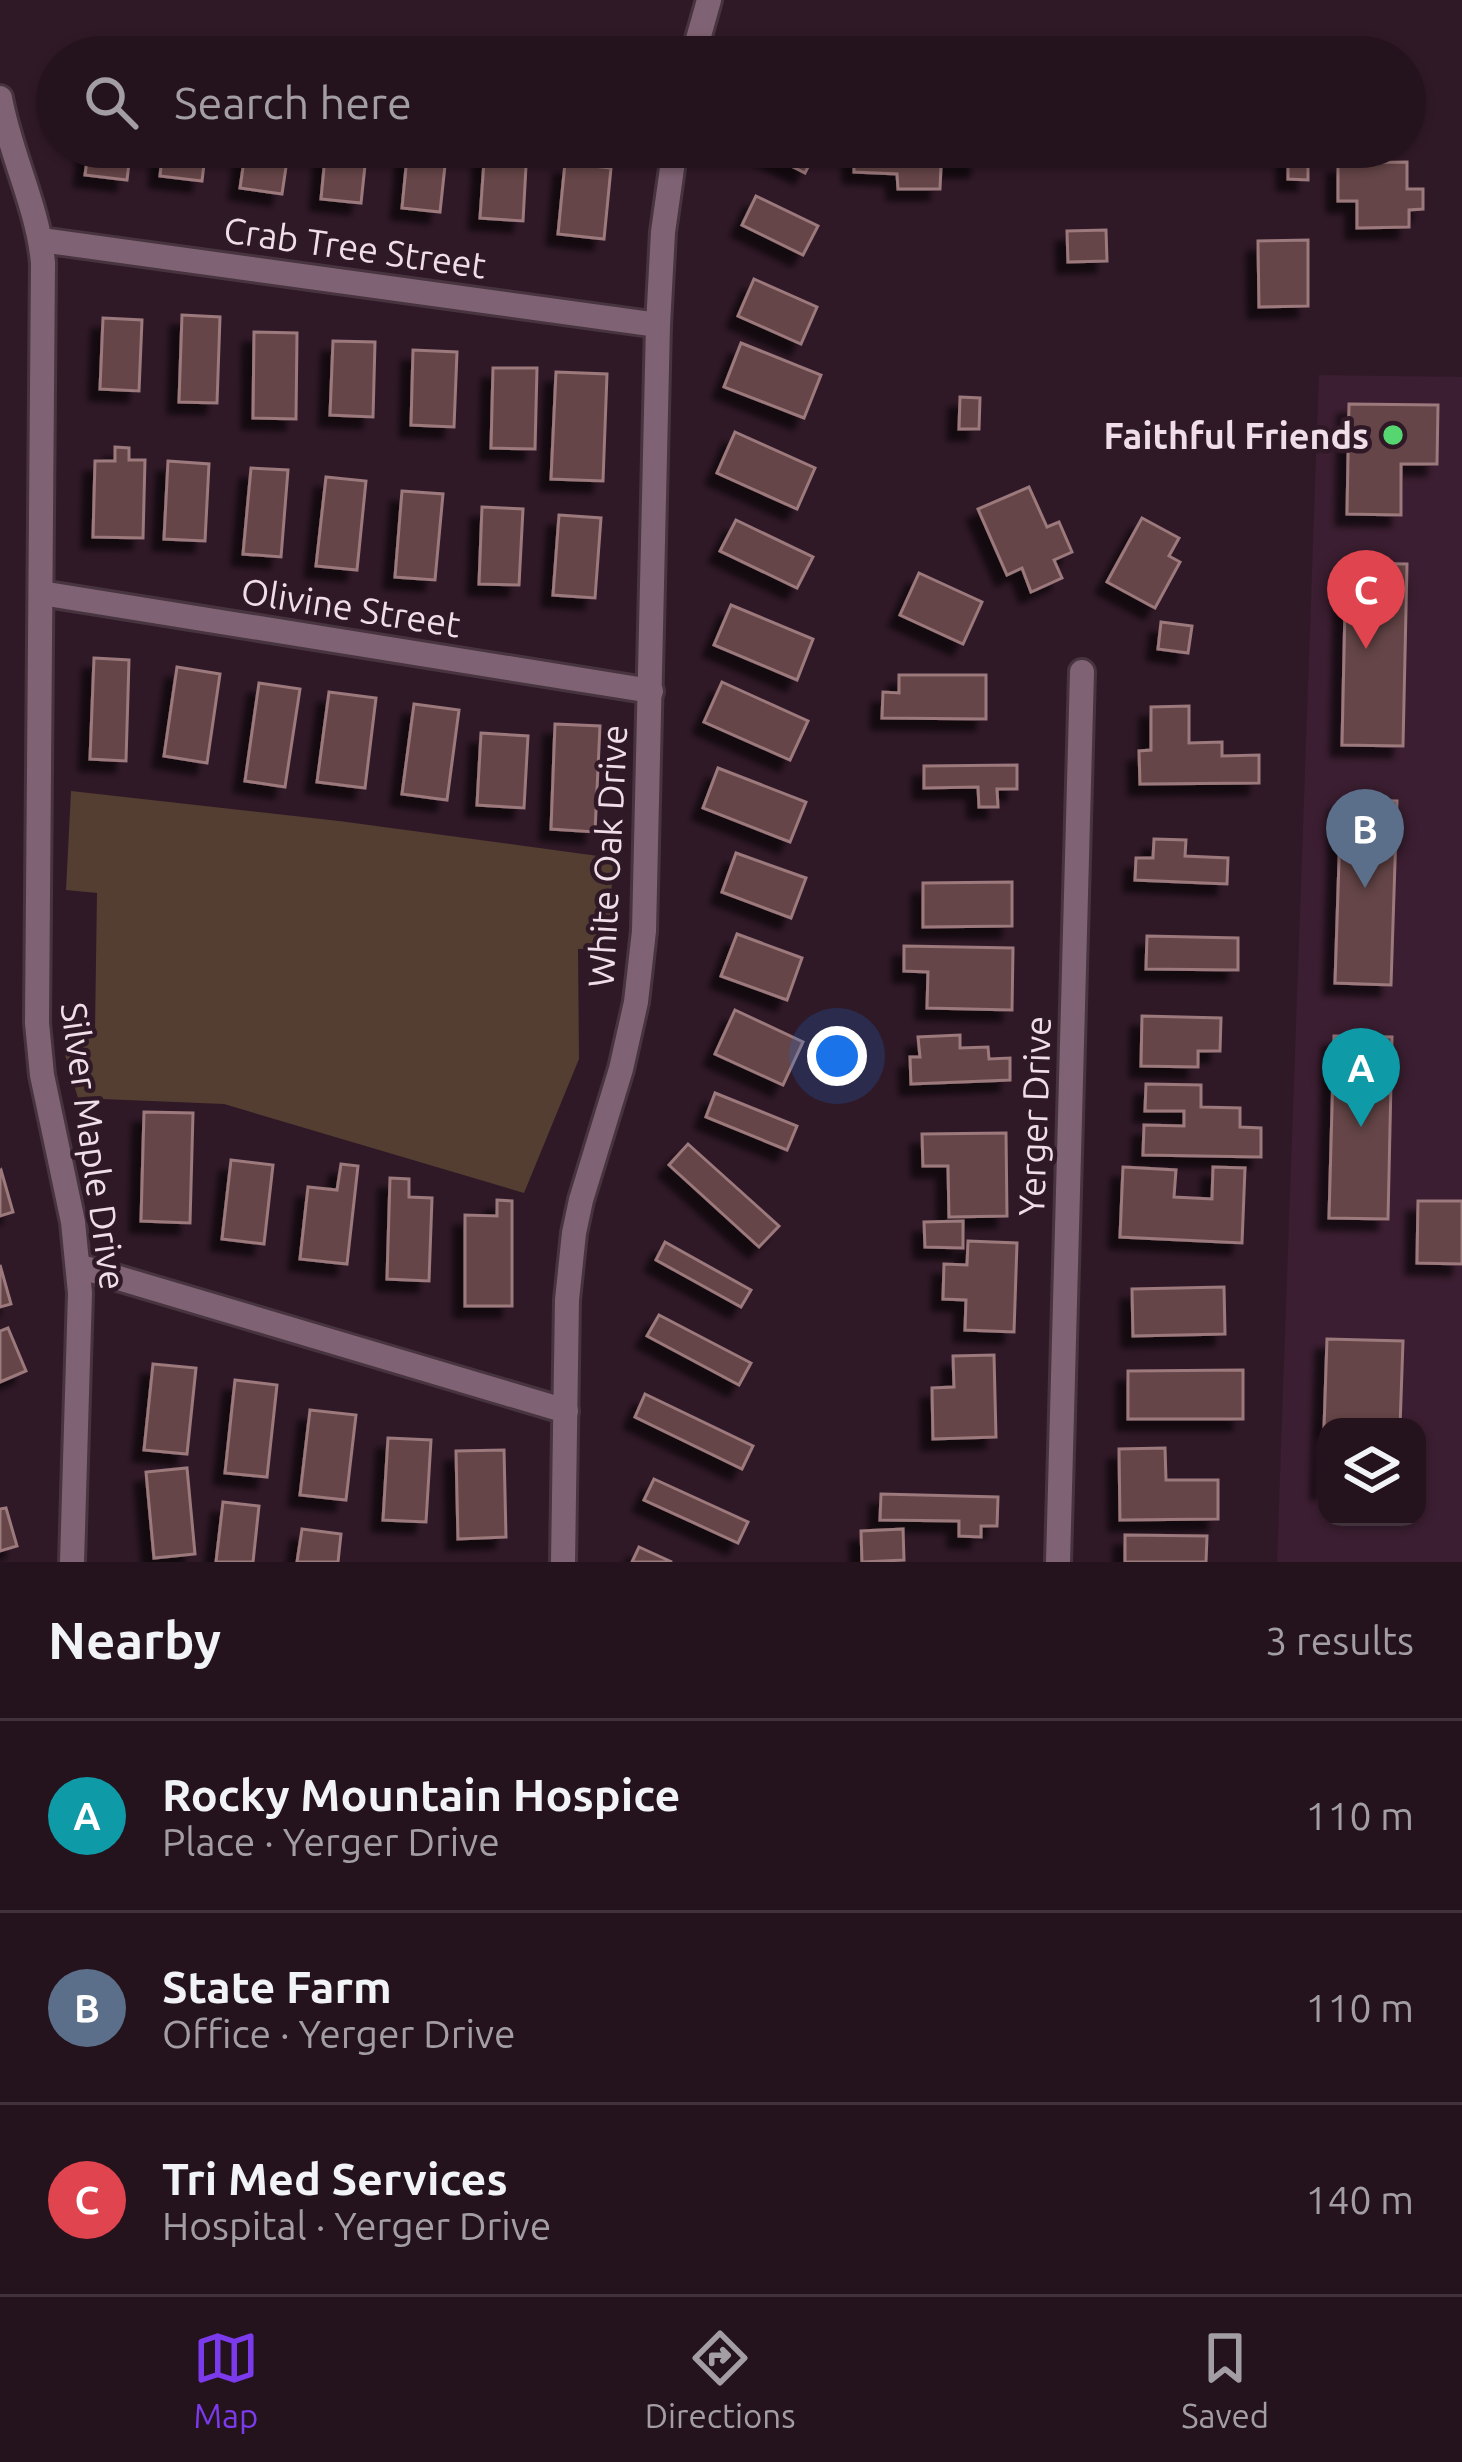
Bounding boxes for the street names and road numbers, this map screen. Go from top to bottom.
street label: Crab Tree Street [221,208,489,286]
street label: Olivine Street [238,569,464,645]
street label: White Oak Drive [580,724,634,988]
street label: Silver Maple Drive [54,1000,134,1292]
street label: Yerger Drive [1010,1015,1058,1217]

